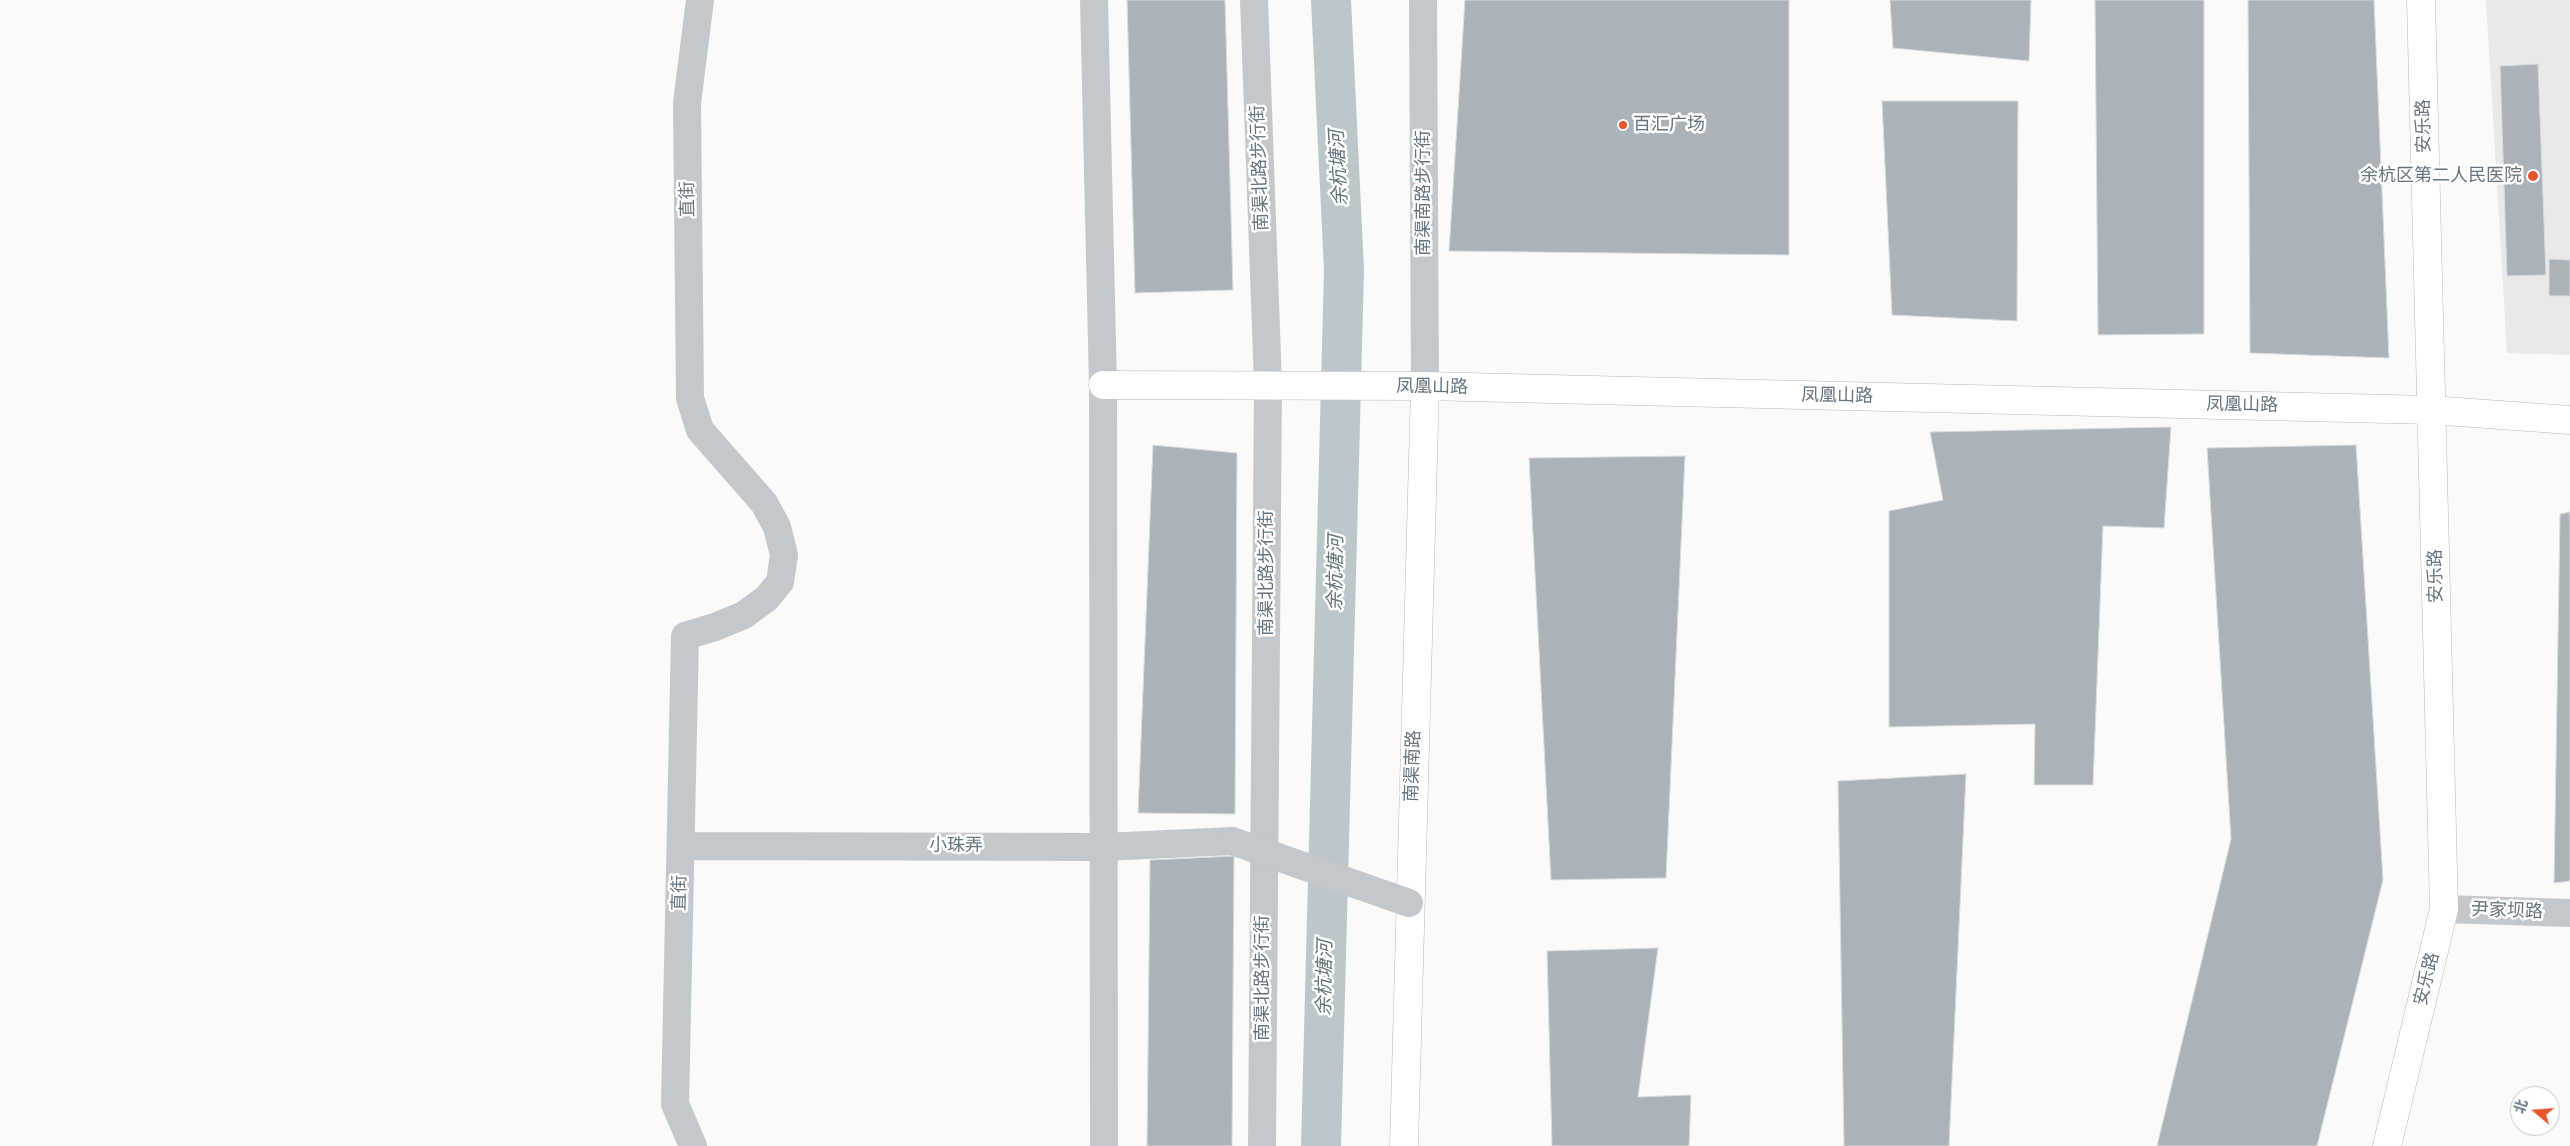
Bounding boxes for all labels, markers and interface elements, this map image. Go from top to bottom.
street label: 安乐路 [2413,99,2435,153]
street label: 南渠北路步行街 [1247,105,1273,231]
place label: 百汇广场 [1633,114,1705,136]
marker: 百汇广场 [1617,119,1629,131]
water label: 余杭塘河 [1326,129,1352,207]
street label: 南渠南路步行街 [1413,130,1435,256]
place label: 余杭区第二人民医院 [2360,165,2522,187]
marker: 余杭区第二人民医院 [2526,169,2540,183]
street label: 直街 [677,181,699,217]
street label: 凤凰山路 [1396,376,1468,398]
street label: 凤凰山路 [1801,385,1873,407]
street label: 凤凰山路 [2206,394,2278,416]
street label: 南渠北路步行街 [1256,510,1278,636]
water label: 余杭塘河 [1324,535,1348,611]
street label: 安乐路 [2425,549,2447,603]
street label: 南渠南路 [1401,730,1425,802]
street label: 小珠弄 [929,835,983,857]
street label: 直街 [669,875,691,911]
street label: 尹家坝路 [2471,899,2543,923]
street label: 南渠北路步行街 [1252,915,1274,1041]
water label: 余杭塘河 [1313,940,1337,1016]
street label: 安乐路 [2410,950,2444,1008]
north arrow [2510,1086,2560,1136]
text: 北 [2511,1097,2531,1116]

